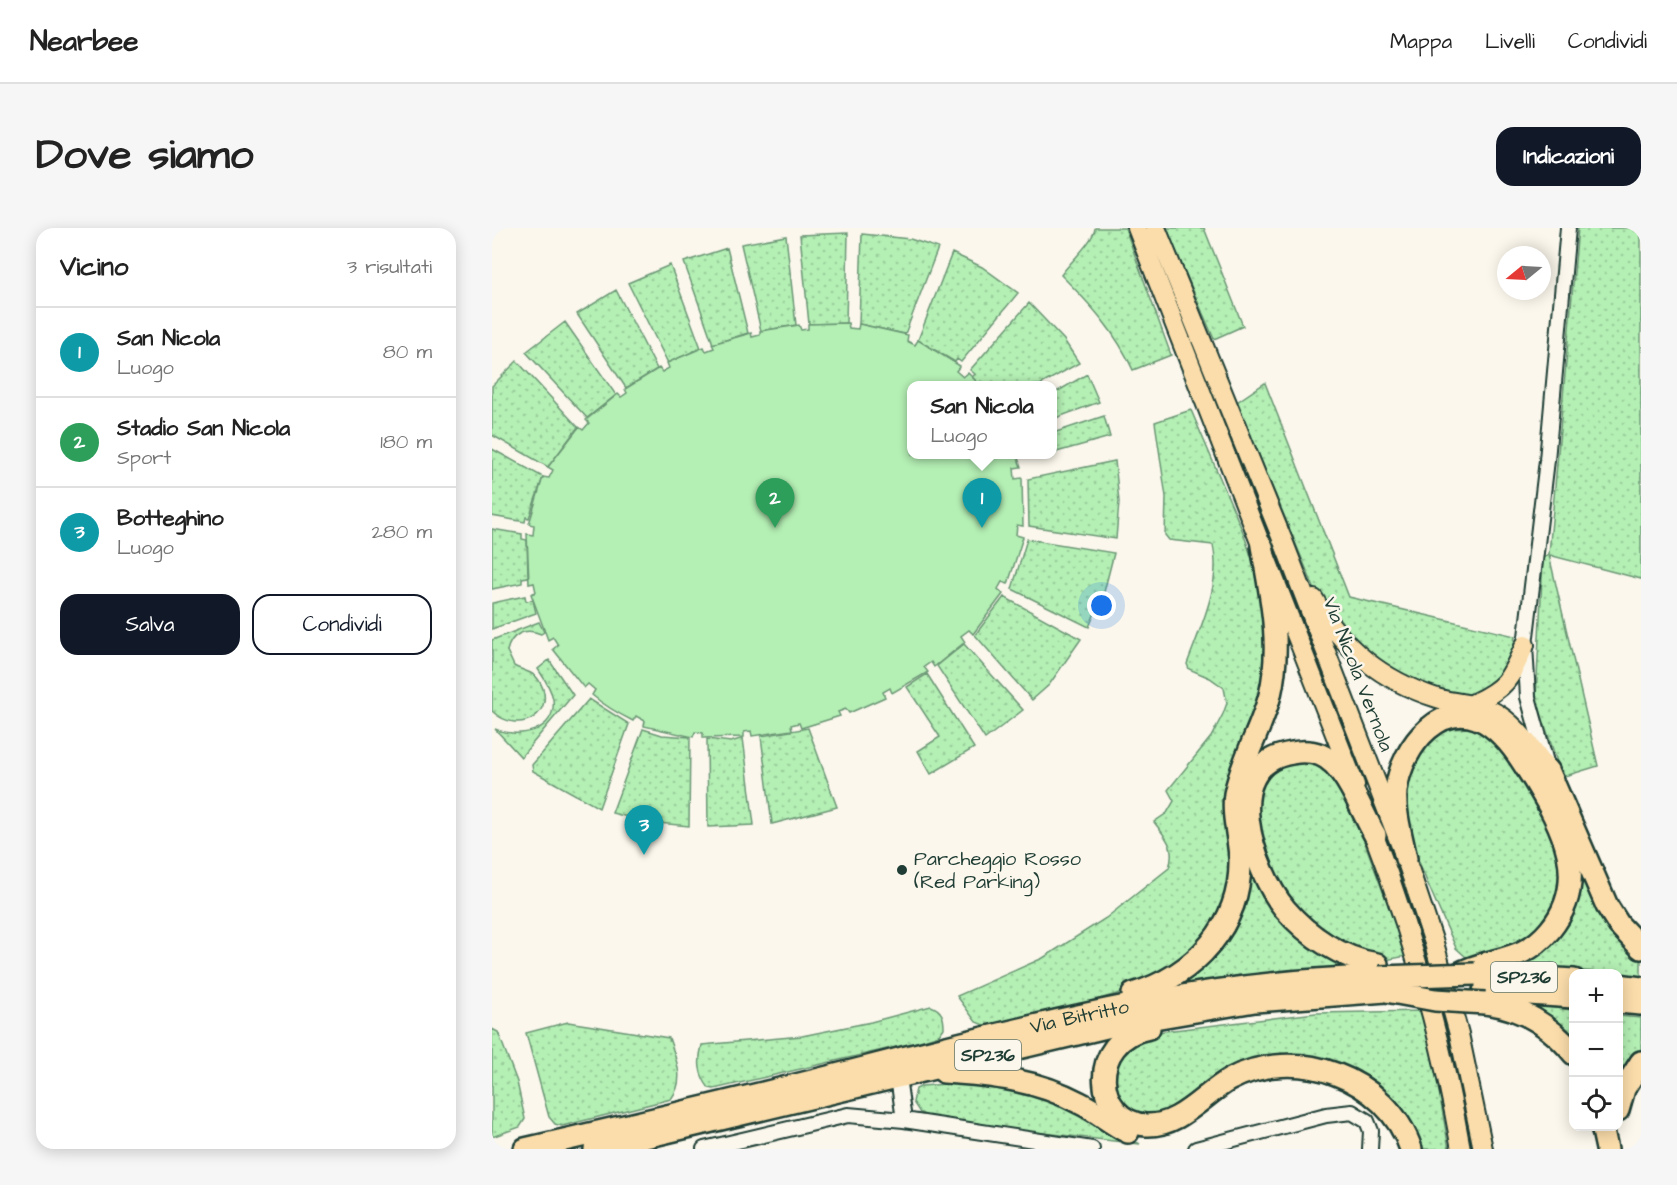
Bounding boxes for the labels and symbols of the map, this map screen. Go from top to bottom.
north arrow [1497,246,1551,300]
pin: 2 [756,478,794,528]
pin: 1 [962,478,1002,528]
your location [1087,591,1116,620]
street label: Via Nicola Vernola [1316,593,1400,756]
pin: 3 [624,806,664,855]
place label: Parcheggio Rosso (Red Parking) [914,845,1081,897]
marker: Parcheggio Rosso (Red Parking) [895,863,909,877]
road number: SP236 [1491,962,1557,992]
street label: Via Bitritto [1027,993,1131,1041]
road number: SP236 [955,1040,1021,1070]

